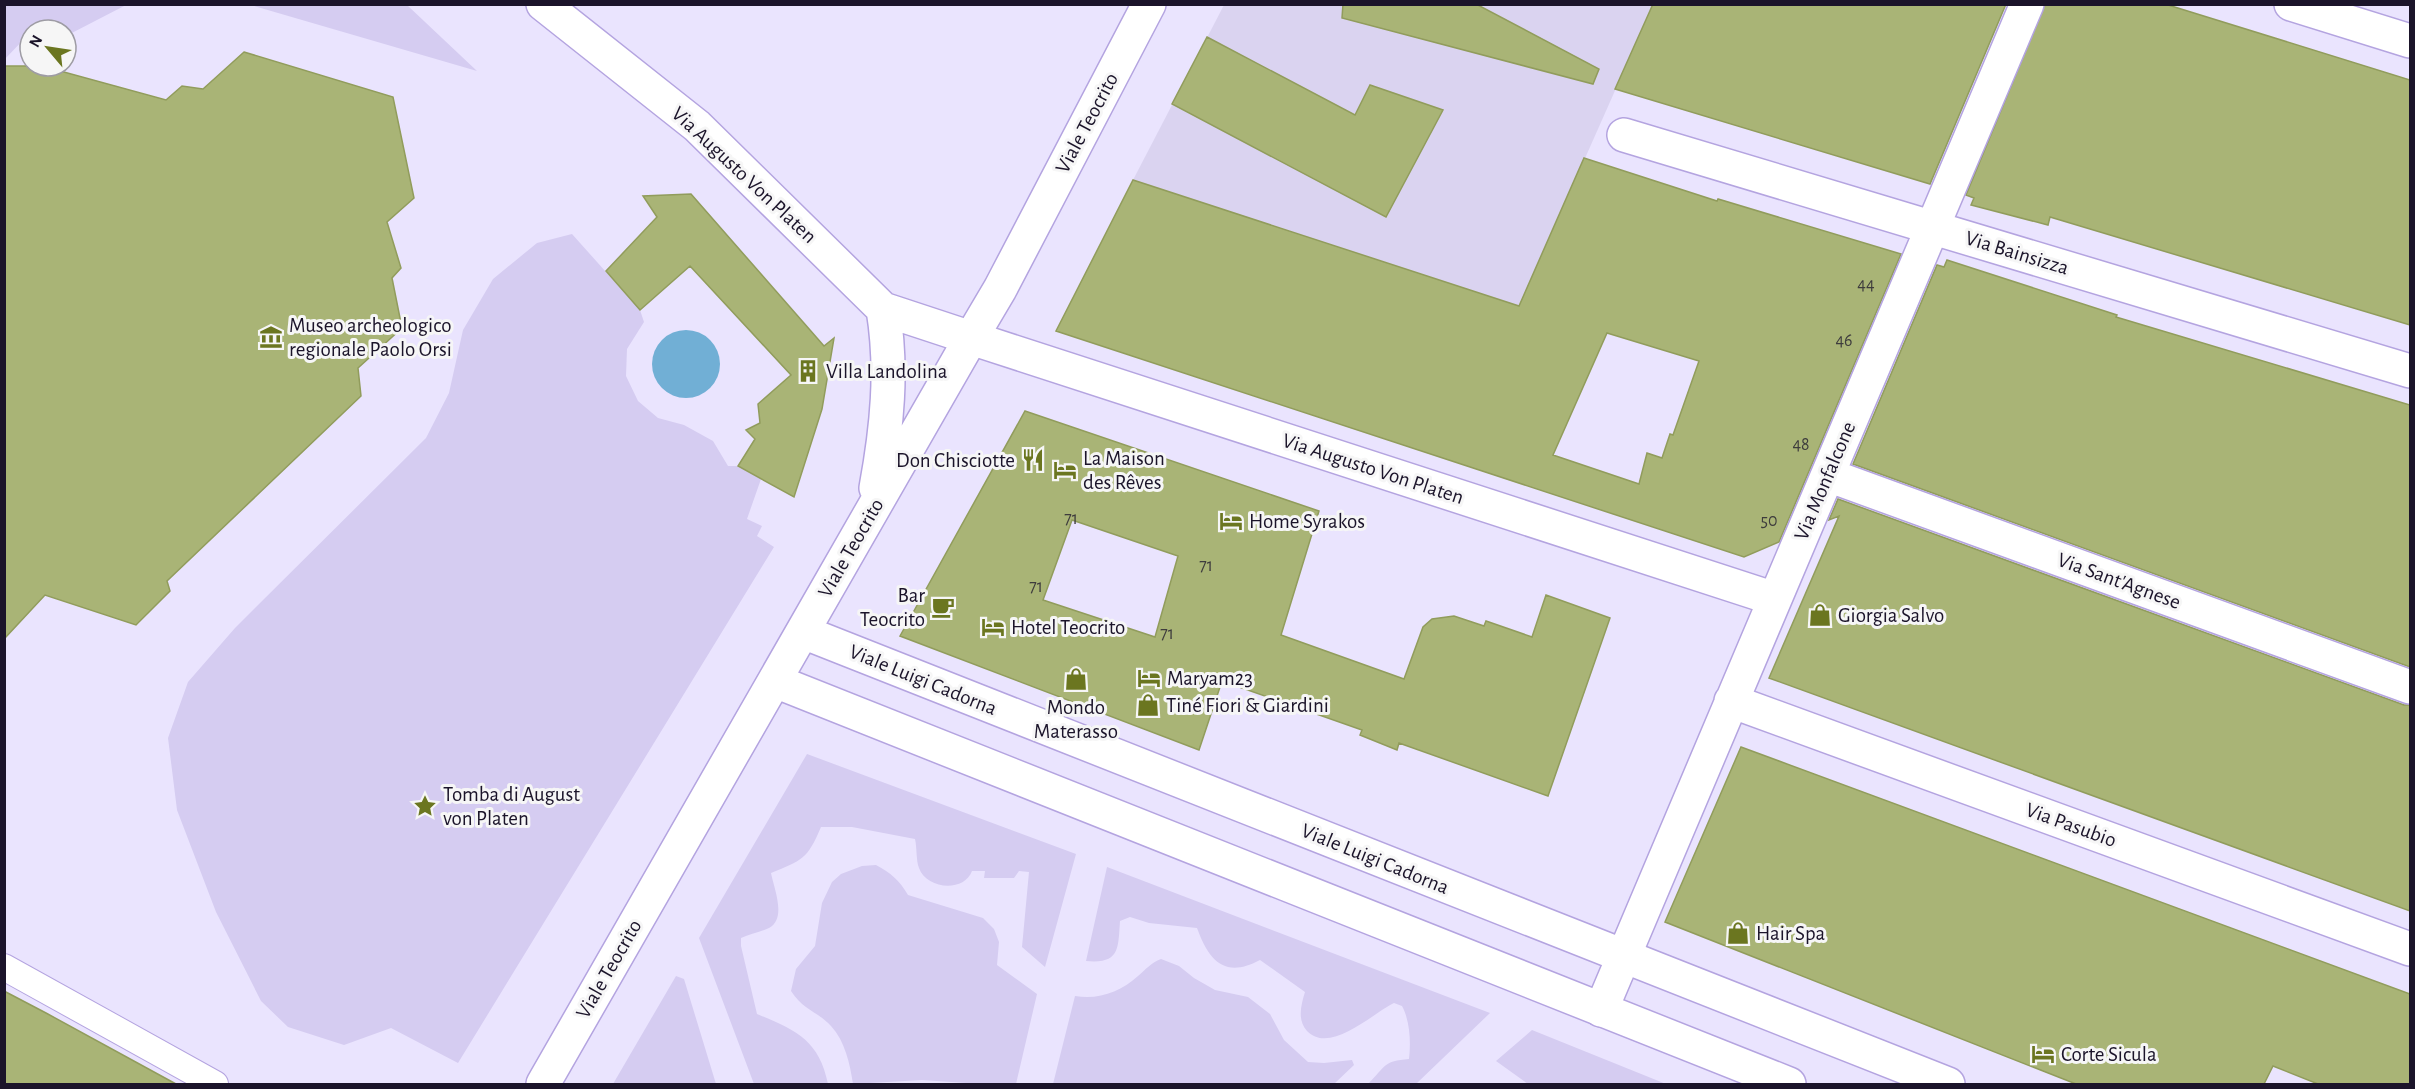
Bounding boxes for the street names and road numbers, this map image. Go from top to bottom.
street label: Viale Teocrito [1052,69,1122,177]
street label: Via Augusto Von Platen [668,103,820,247]
street label: Via Bainsizza [1963,227,2071,279]
street label: Via Monfalcone [1791,419,1859,543]
street label: Via Augusto Von Platen [1280,430,1466,508]
street label: Viale Teocrito [814,495,888,601]
street label: Via Sant'Agnese [2055,549,2183,613]
street label: Viale Luigi Cadorna [846,641,1000,719]
street label: Via Pasubio [2023,799,2119,851]
street label: Viale Luigi Cadorna [1298,820,1452,898]
street label: Viale Teocrito [572,916,646,1022]

